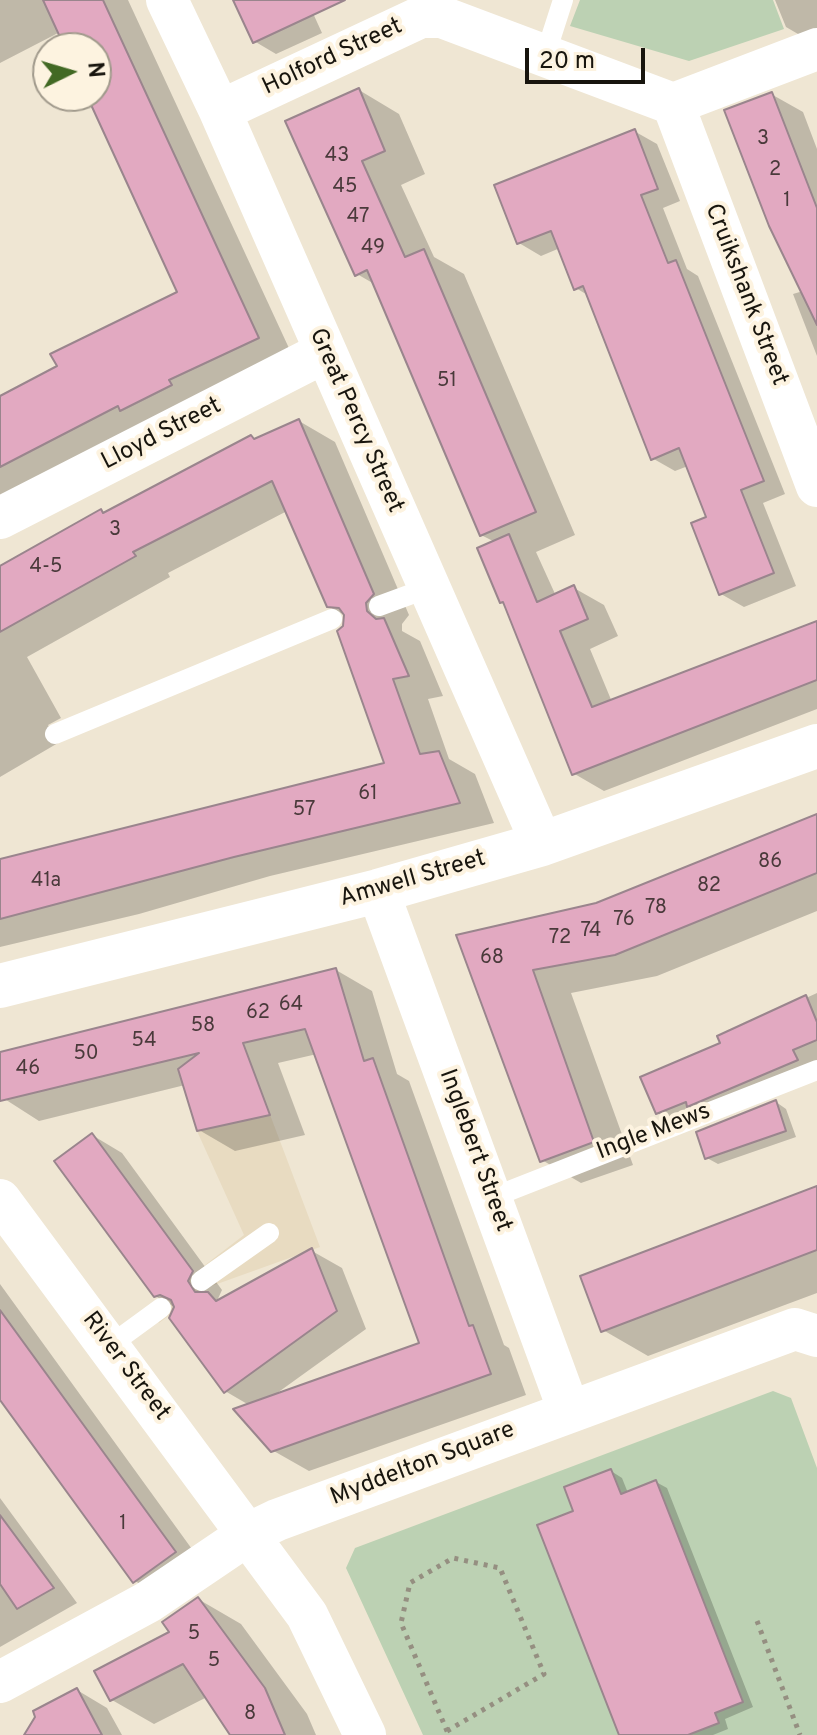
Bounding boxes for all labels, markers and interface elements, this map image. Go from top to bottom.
street label: Holford Street [258,13,408,103]
north arrow [32,32,112,112]
scale bar [529,32,649,82]
text: 20 m [539,47,595,77]
text: N [80,61,109,79]
house number: 3 [757,128,769,152]
house number: 43 [325,145,349,169]
house number: 2 [769,159,781,183]
house number: 45 [333,176,357,200]
house number: 1 [783,190,791,214]
street label: Cruikshank Street [697,200,793,390]
house number: 47 [347,206,369,230]
house number: 49 [361,237,385,261]
street label: Great Percy Street [301,324,409,518]
house number: 51 [437,370,457,394]
street label: Lloyd Street [97,392,227,478]
house number: 3 [109,519,121,543]
house number: 4-5 [30,556,62,580]
house number: 61 [358,783,378,807]
house number: 57 [293,799,315,823]
street label: Amwell Street [337,845,489,915]
house number: 86 [758,851,782,875]
house number: 41a [31,870,61,894]
house number: 82 [697,875,721,899]
house number: 78 [645,897,667,921]
house number: 76 [613,909,635,933]
house number: 74 [581,920,601,944]
house number: 72 [549,927,571,951]
house number: 68 [480,947,504,971]
house number: 64 [279,994,303,1018]
house number: 62 [246,1002,270,1026]
house number: 58 [191,1015,215,1039]
house number: 54 [131,1030,157,1054]
house number: 50 [73,1043,99,1067]
house number: 46 [16,1058,40,1082]
street label: Inglebert Street [431,1066,517,1236]
street label: Ingle Mews [593,1098,715,1168]
street label: River Street [75,1307,175,1427]
street label: Myddelton Square [327,1417,519,1513]
house number: 1 [119,1513,127,1537]
house number: 5 [188,1623,200,1647]
house number: 5 [208,1650,220,1674]
house number: 8 [244,1703,256,1727]

